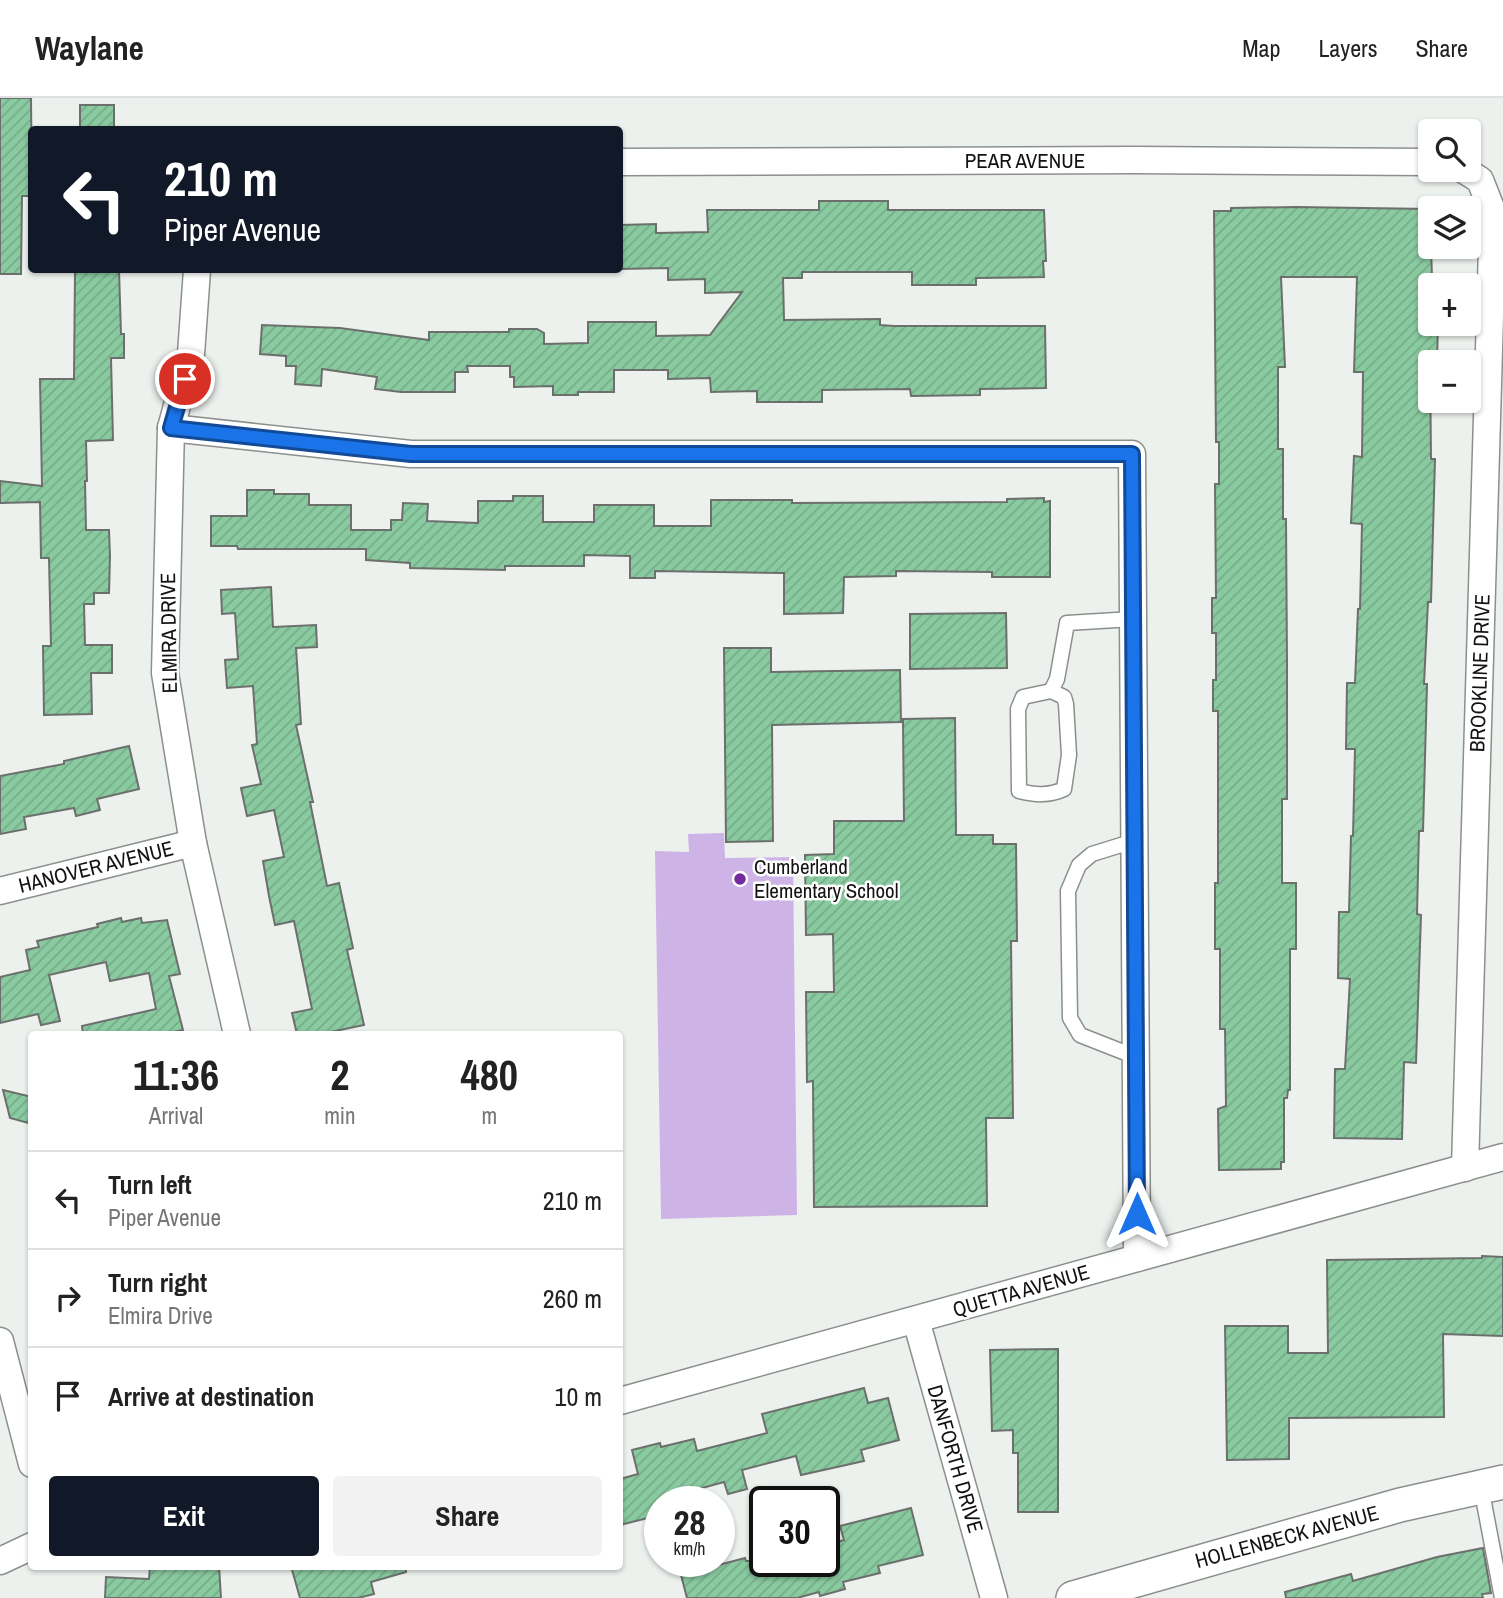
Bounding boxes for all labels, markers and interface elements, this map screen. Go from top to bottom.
text: Waylane [35,26,144,70]
text: Map [1242,32,1280,64]
text: Layers [1318,32,1377,64]
text: Share [1415,32,1468,64]
map controls [1418,119,1481,413]
button: search [1418,119,1481,182]
text: 210 m [164,145,278,211]
street label: PEAR AVENUE [965,146,1085,175]
icon: left [49,154,140,245]
button: layers [1418,196,1481,259]
text: Piper Avenue [164,208,321,251]
button: + [1418,273,1481,336]
pin [155,349,215,409]
button: − [1418,350,1481,413]
icon: arrive [166,360,204,398]
street label: ELMIRA DRIVE [153,572,184,694]
street label: BROOKLINE DRIVE [1462,594,1497,752]
street label: HANOVER AVENUE [15,833,176,900]
place label: Cumberland Elementary School [754,852,899,905]
marker: Cumberland Elementary School [732,871,748,887]
text: 11:36 [133,1047,219,1103]
text: 2 [330,1047,349,1103]
text: 480 [461,1047,518,1103]
text: Arrival [149,1100,203,1131]
text: min [324,1100,356,1131]
text: m [481,1100,497,1131]
text: Turn left [108,1167,192,1202]
position arrow [1100,1177,1174,1251]
icon: left [49,1181,87,1219]
text: 210 m [543,1183,602,1218]
text: Piper Avenue [108,1202,221,1233]
street label: QUETTA AVENUE [949,1257,1093,1324]
text: Turn right [108,1265,207,1300]
icon: right [49,1279,87,1317]
text: 260 m [543,1281,602,1316]
text: Elmira Drive [108,1300,213,1331]
icon: arrive [49,1377,87,1415]
text: Arrive at destination [108,1379,314,1414]
text: 10 m [555,1379,602,1414]
street label: DANFORTH DRIVE [920,1381,990,1536]
button: Exit [49,1476,319,1556]
button: Share [333,1476,602,1556]
speed limit sign: 30 [749,1486,840,1577]
street label: HOLLENBECK AVENUE [1192,1498,1382,1575]
text: 28 [674,1499,705,1546]
text: km/h [674,1536,706,1561]

